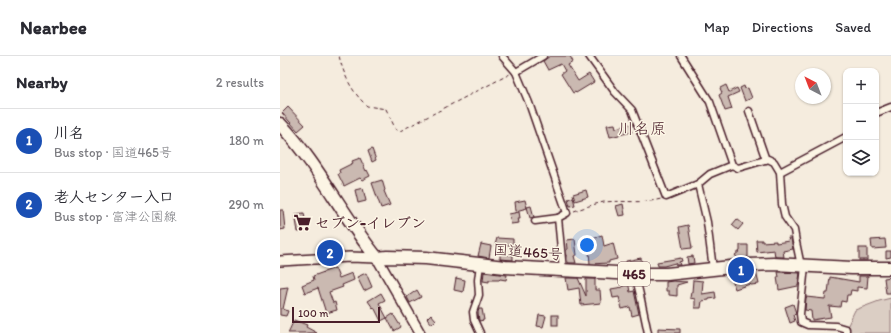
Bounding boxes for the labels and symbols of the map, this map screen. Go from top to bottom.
north arrow [795,68,831,104]
district label: 川名原 [618,119,666,138]
supermarket icon: セブン-イレブン [292,213,312,233]
place label: セブン-イレブン [315,214,426,232]
your location [577,235,597,255]
pin: 2 [317,238,343,268]
street label: 国道465号 [493,241,563,263]
pin: 1 [728,255,754,285]
road number: 465 [618,262,650,286]
scale bar [292,305,380,324]

